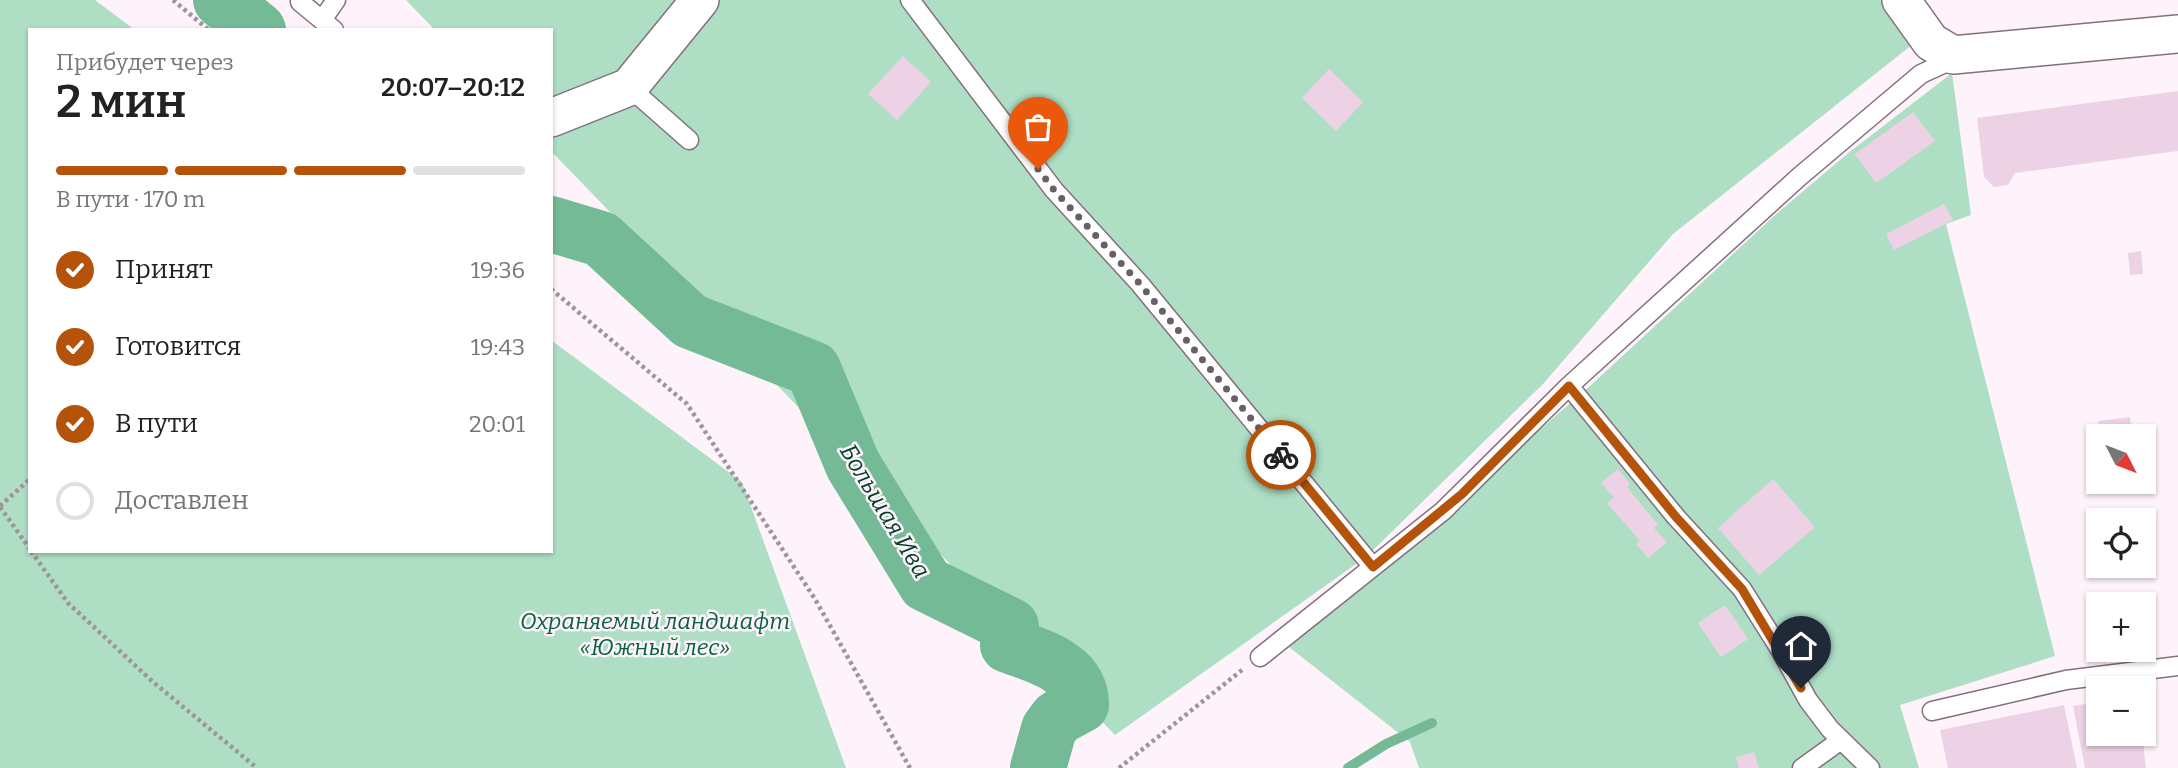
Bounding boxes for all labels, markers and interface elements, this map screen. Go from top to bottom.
text: Прибудет через [56,48,234,76]
text: 20:07–20:12 [381,72,525,103]
text: 2 мин [56,74,186,129]
pin [1008,97,1068,169]
icon: bag [1019,108,1057,146]
text: В пути · 170 m [56,185,205,213]
icon: check [56,251,94,289]
text: Принят [115,254,213,285]
text: 19:36 [471,256,525,284]
icon: check [56,328,94,366]
text: Готовится [115,331,241,362]
text: 19:43 [471,333,525,361]
icon: check [56,405,94,443]
text: В пути [115,408,198,439]
text: 20:01 [469,410,525,438]
courier [1246,420,1316,490]
north arrow [2086,424,2156,494]
map controls [2086,424,2156,746]
icon: bike [1262,436,1300,474]
water label: Большая Ива [834,439,936,583]
text: Доставлен [115,485,249,516]
button: locate [2086,508,2156,578]
button: + [2086,592,2156,662]
park label: Охраняемый ландшафт «Южный лес» [520,607,790,661]
pin [1771,616,1831,688]
icon: home [1782,627,1820,665]
button: − [2086,676,2156,746]

